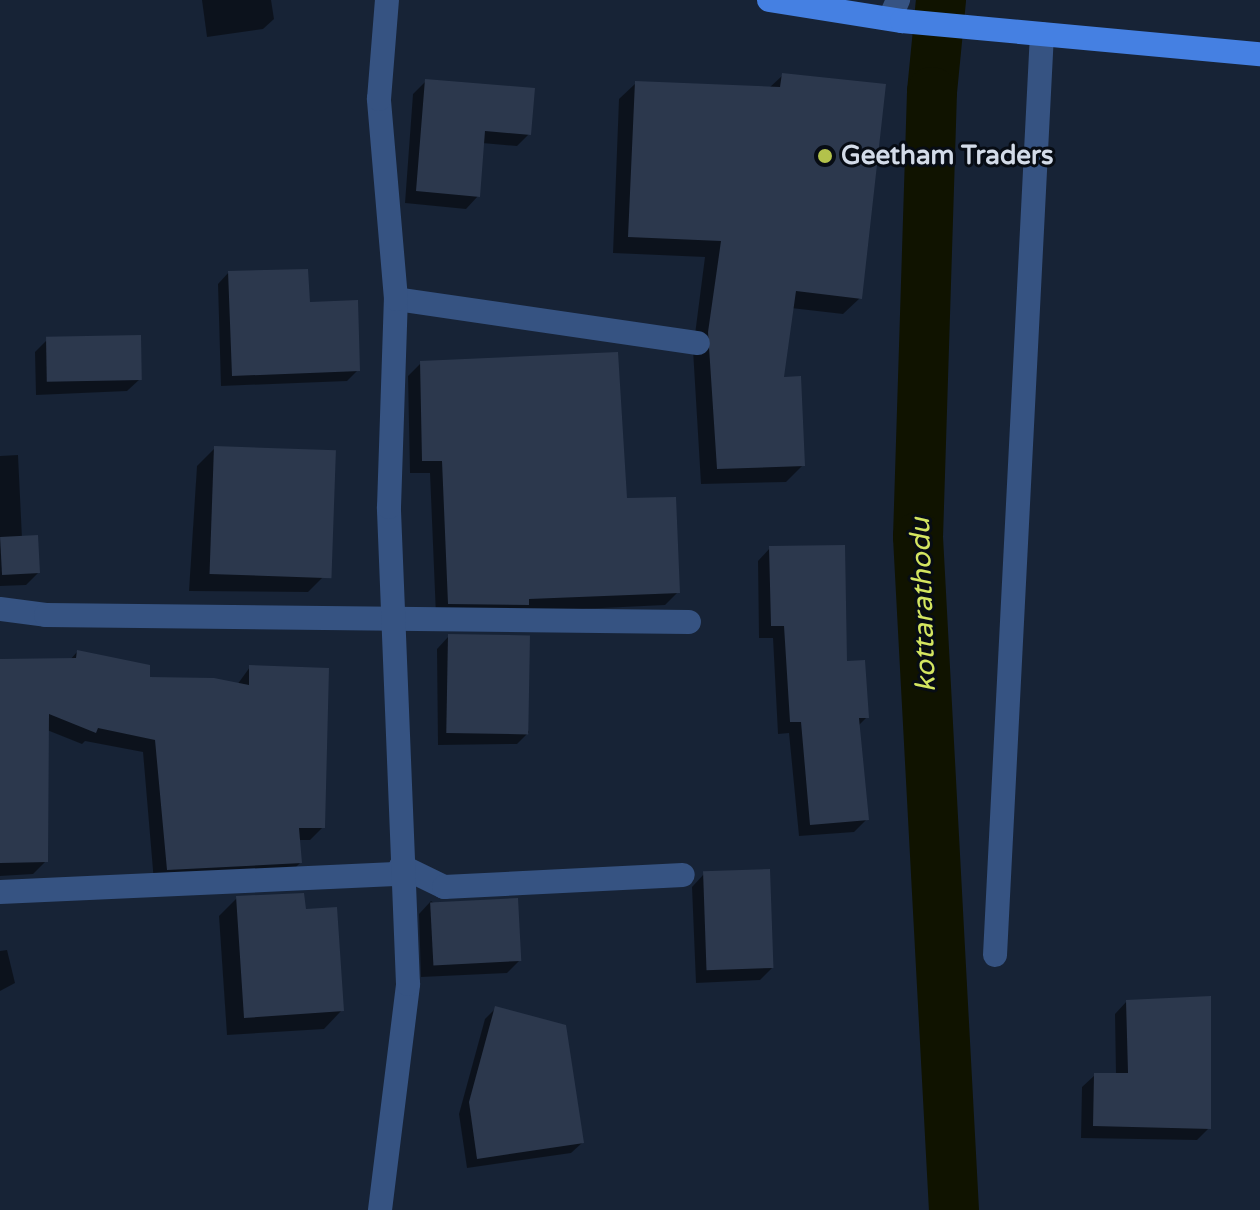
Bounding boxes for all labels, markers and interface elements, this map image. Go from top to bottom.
place label: Geetham Traders [841,140,1054,172]
marker: Geetham Traders [816,147,834,165]
water label: kottarathodu [903,517,943,693]

